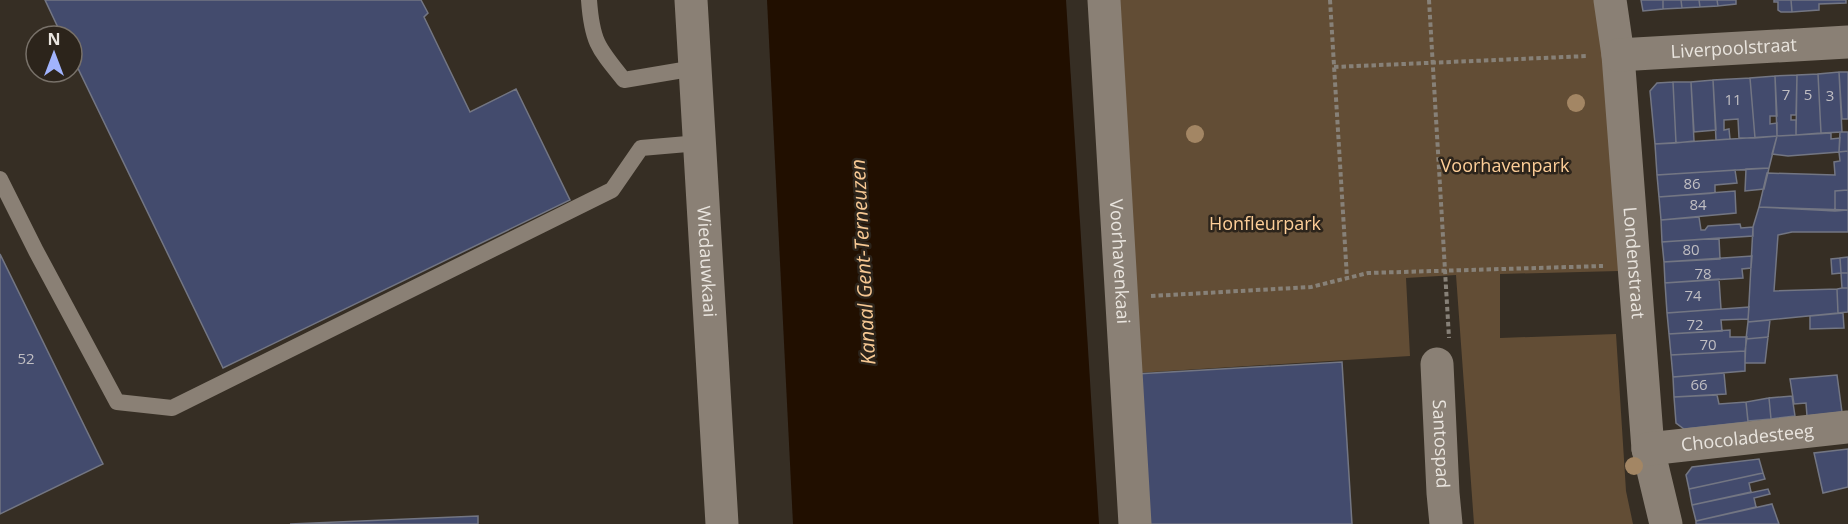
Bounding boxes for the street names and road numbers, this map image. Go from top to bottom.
street label: Liverpoolstraat [1670,32,1798,63]
street label: Voorhavenkaai [1105,198,1136,325]
street label: Wiedauwkaai [692,205,723,318]
street label: Londenstraat [1619,206,1651,320]
street label: Santospad [1428,399,1456,489]
street label: Chocoladesteeg [1680,418,1815,456]

